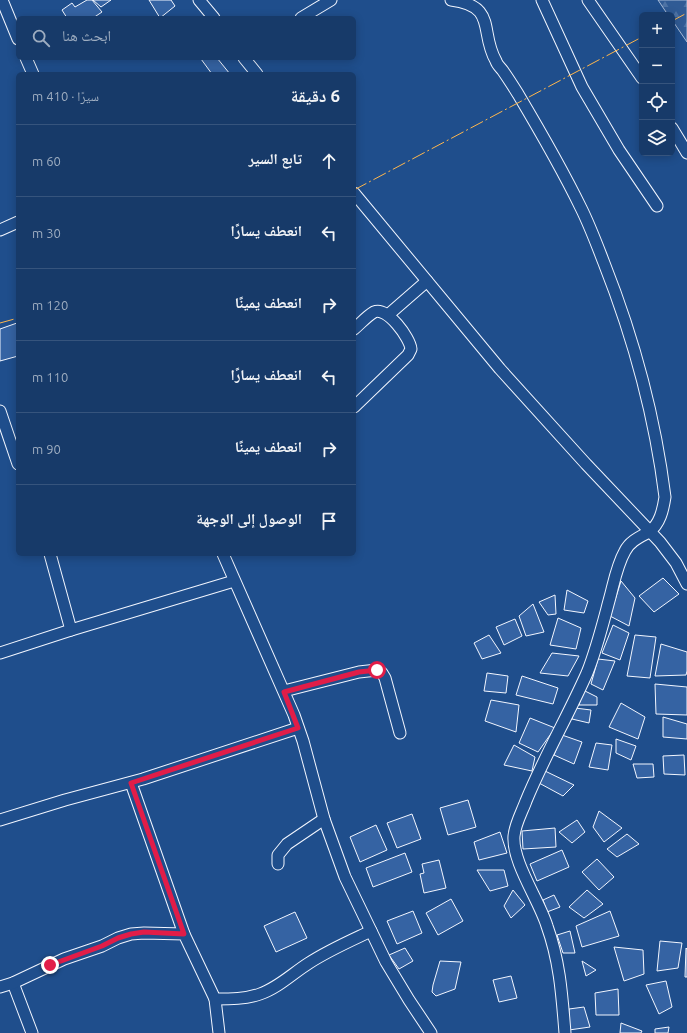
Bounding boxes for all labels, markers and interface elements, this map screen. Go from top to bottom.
map controls [639,12,675,156]
button: + [639,12,675,48]
search box [16,16,356,60]
icon: search [30,27,52,49]
text: ابحث هنا [62,27,111,44]
button: − [639,48,675,84]
button: locate [639,84,675,120]
text: 6 دقيقة [291,86,340,105]
text: سيرًا · 410 m [32,89,99,103]
button: layers [639,120,675,156]
text: تابع السير [248,150,302,167]
icon: ahead [318,150,340,172]
text: 60 m [32,154,61,168]
text: انعطف يسارًا [230,222,302,239]
icon: left [318,222,340,244]
text: 30 m [32,226,61,240]
text: انعطف يمينًا [235,294,302,311]
icon: right [318,294,340,316]
text: 120 m [32,298,68,312]
text: انعطف يسارًا [230,366,302,383]
icon: left [318,366,340,388]
text: 110 m [32,370,68,384]
text: انعطف يمينًا [235,438,302,455]
icon: right [318,438,340,460]
text: 90 m [32,442,61,456]
text: الوصول إلى الوجهة [196,510,302,527]
icon: arrive [318,510,340,532]
route start [368,661,386,679]
route end [41,956,59,974]

